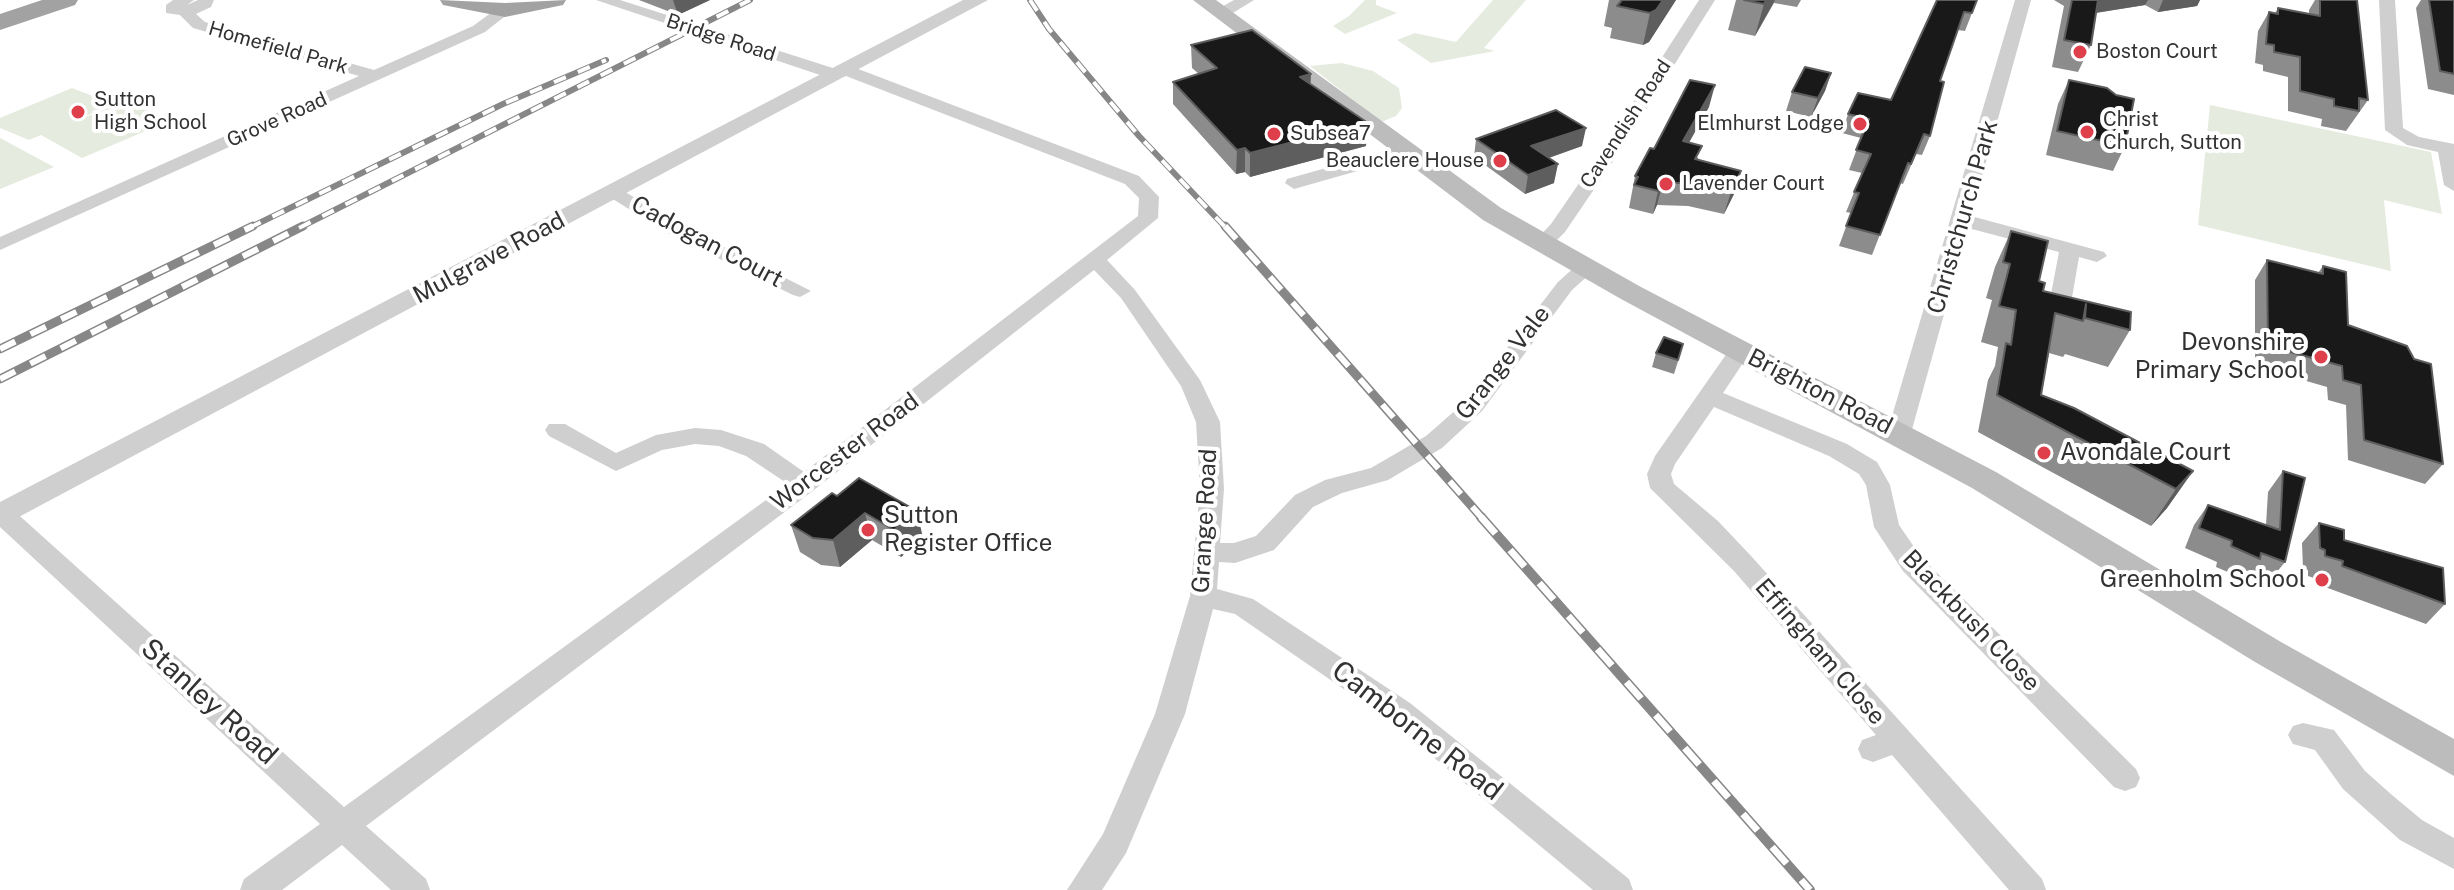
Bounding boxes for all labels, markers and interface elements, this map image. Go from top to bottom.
street label: Bridge Road [663,9,779,67]
street label: Homefield Park [206,17,350,79]
place label: Boston Court [2096,40,2218,64]
marker: Boston Court [2071,43,2089,61]
street label: Cavendish Road [1576,55,1676,193]
street label: Grove Road [223,87,331,153]
place label: Sutton High School [94,88,207,135]
marker: Sutton High School [69,103,87,121]
place label: Christ Church, Sutton [2103,108,2242,155]
place label: Elmhurst Lodge [1697,112,1844,136]
marker: Elmhurst Lodge [1851,115,1869,133]
street label: Christchurch Park [1922,117,2004,317]
place label: Subsea7 [1290,122,1371,146]
marker: Christ Church, Sutton [2078,123,2096,141]
marker: Subsea7 [1265,125,1283,143]
place label: Beauclere House [1326,149,1484,173]
marker: Beauclere House [1491,152,1509,170]
place label: Lavender Court [1682,172,1825,196]
marker: Lavender Court [1657,175,1675,193]
street label: Cadogan Court [626,190,788,294]
street label: Mulgrave Road [408,206,570,310]
street label: Grange Vale [1450,300,1556,426]
place label: Devonshire Primary School [2135,329,2305,385]
street label: Brighton Road [1743,343,1897,441]
marker: Devonshire Primary School [2312,348,2330,366]
street label: Worcester Road [765,387,925,517]
place label: Avondale Court [2060,439,2231,467]
marker: Avondale Court [2035,444,2053,462]
street label: Grange Road [1187,448,1223,594]
place label: Sutton Register Office [884,502,1052,558]
marker: Sutton Register Office [859,521,877,539]
street label: Blackbush Close [1896,544,2046,698]
place label: Greenholm School [2100,566,2306,594]
marker: Greenholm School [2313,571,2331,589]
street label: Effingham Close [1749,573,1891,731]
street label: Stanley Road [134,632,284,772]
street label: Camborne Road [1325,654,1509,808]

